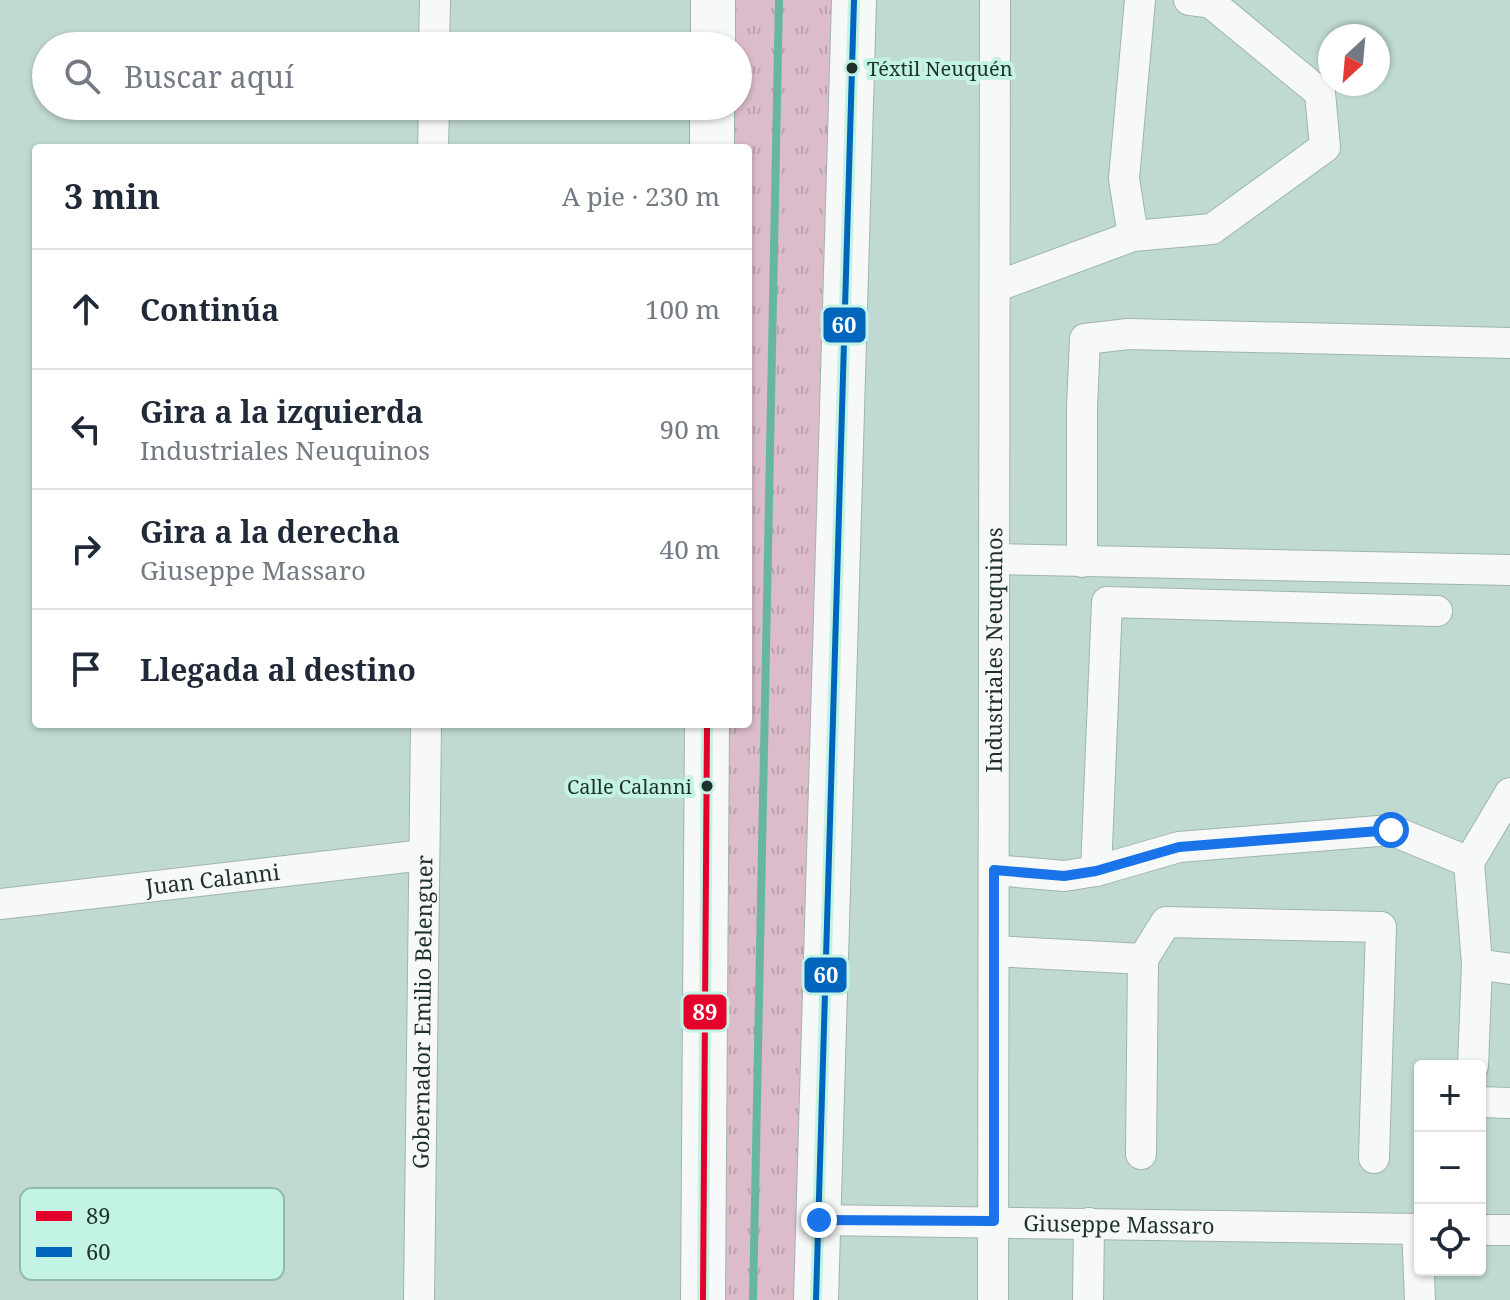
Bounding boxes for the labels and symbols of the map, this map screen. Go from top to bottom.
north arrow [1318,24,1390,96]
place label: Téxtil Neuquén [867,55,1013,82]
marker: Téxtil Neuquén [844,60,860,76]
line badge: 60 [822,306,867,344]
text: 60 [832,309,856,339]
street label: Industriales Neuquinos [978,527,1008,773]
place label: Calle Calanni [567,773,693,800]
marker: Calle Calanni [699,778,715,794]
route start [1373,812,1409,848]
street label: Gobernador Emilio Belenguer [405,854,438,1169]
street label: Juan Calanni [143,856,281,901]
line badge: 60 [803,956,848,994]
text: 60 [814,959,838,989]
line badge: 89 [682,993,728,1031]
text: 89 [693,996,717,1026]
legend [20,1188,284,1280]
text: 89 [86,1200,111,1230]
route end [801,1202,837,1238]
street label: Giuseppe Massaro [1023,1207,1215,1240]
text: 60 [86,1236,111,1266]

